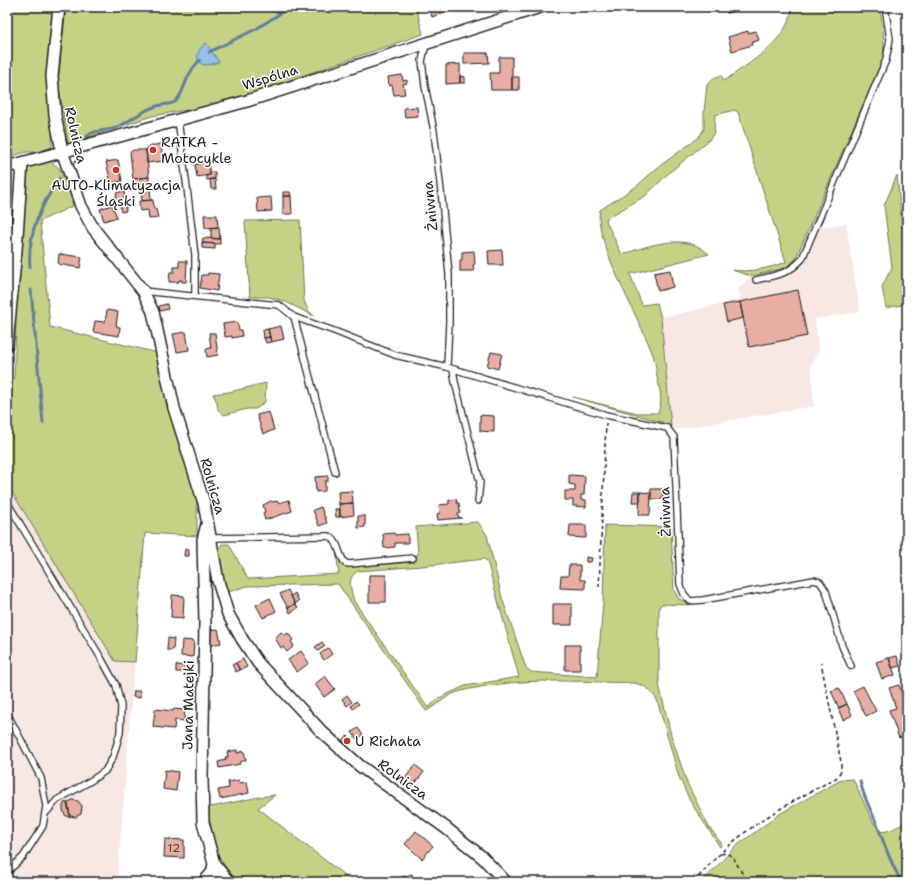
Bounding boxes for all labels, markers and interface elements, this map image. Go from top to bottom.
street label: Wspólna [240,60,300,94]
street label: Rolnicza [61,105,91,165]
place label: RATKA - Motocykle [161,133,231,167]
marker: RATKA - Motocykle [148,145,158,155]
marker: AUTO-Klimatyzacja Śląski [111,165,121,175]
place label: AUTO-Klimatyzacja Śląski [51,176,181,210]
street label: Żniwna [418,180,442,232]
street label: Rolnicza [196,456,230,516]
street label: Żniwna [655,486,675,537]
street label: Jana Matejki [178,660,198,750]
place label: U Richata [355,732,421,750]
marker: U Richata [342,736,352,746]
street label: Rolnicza [374,755,432,803]
house number: 12 [168,840,180,856]

